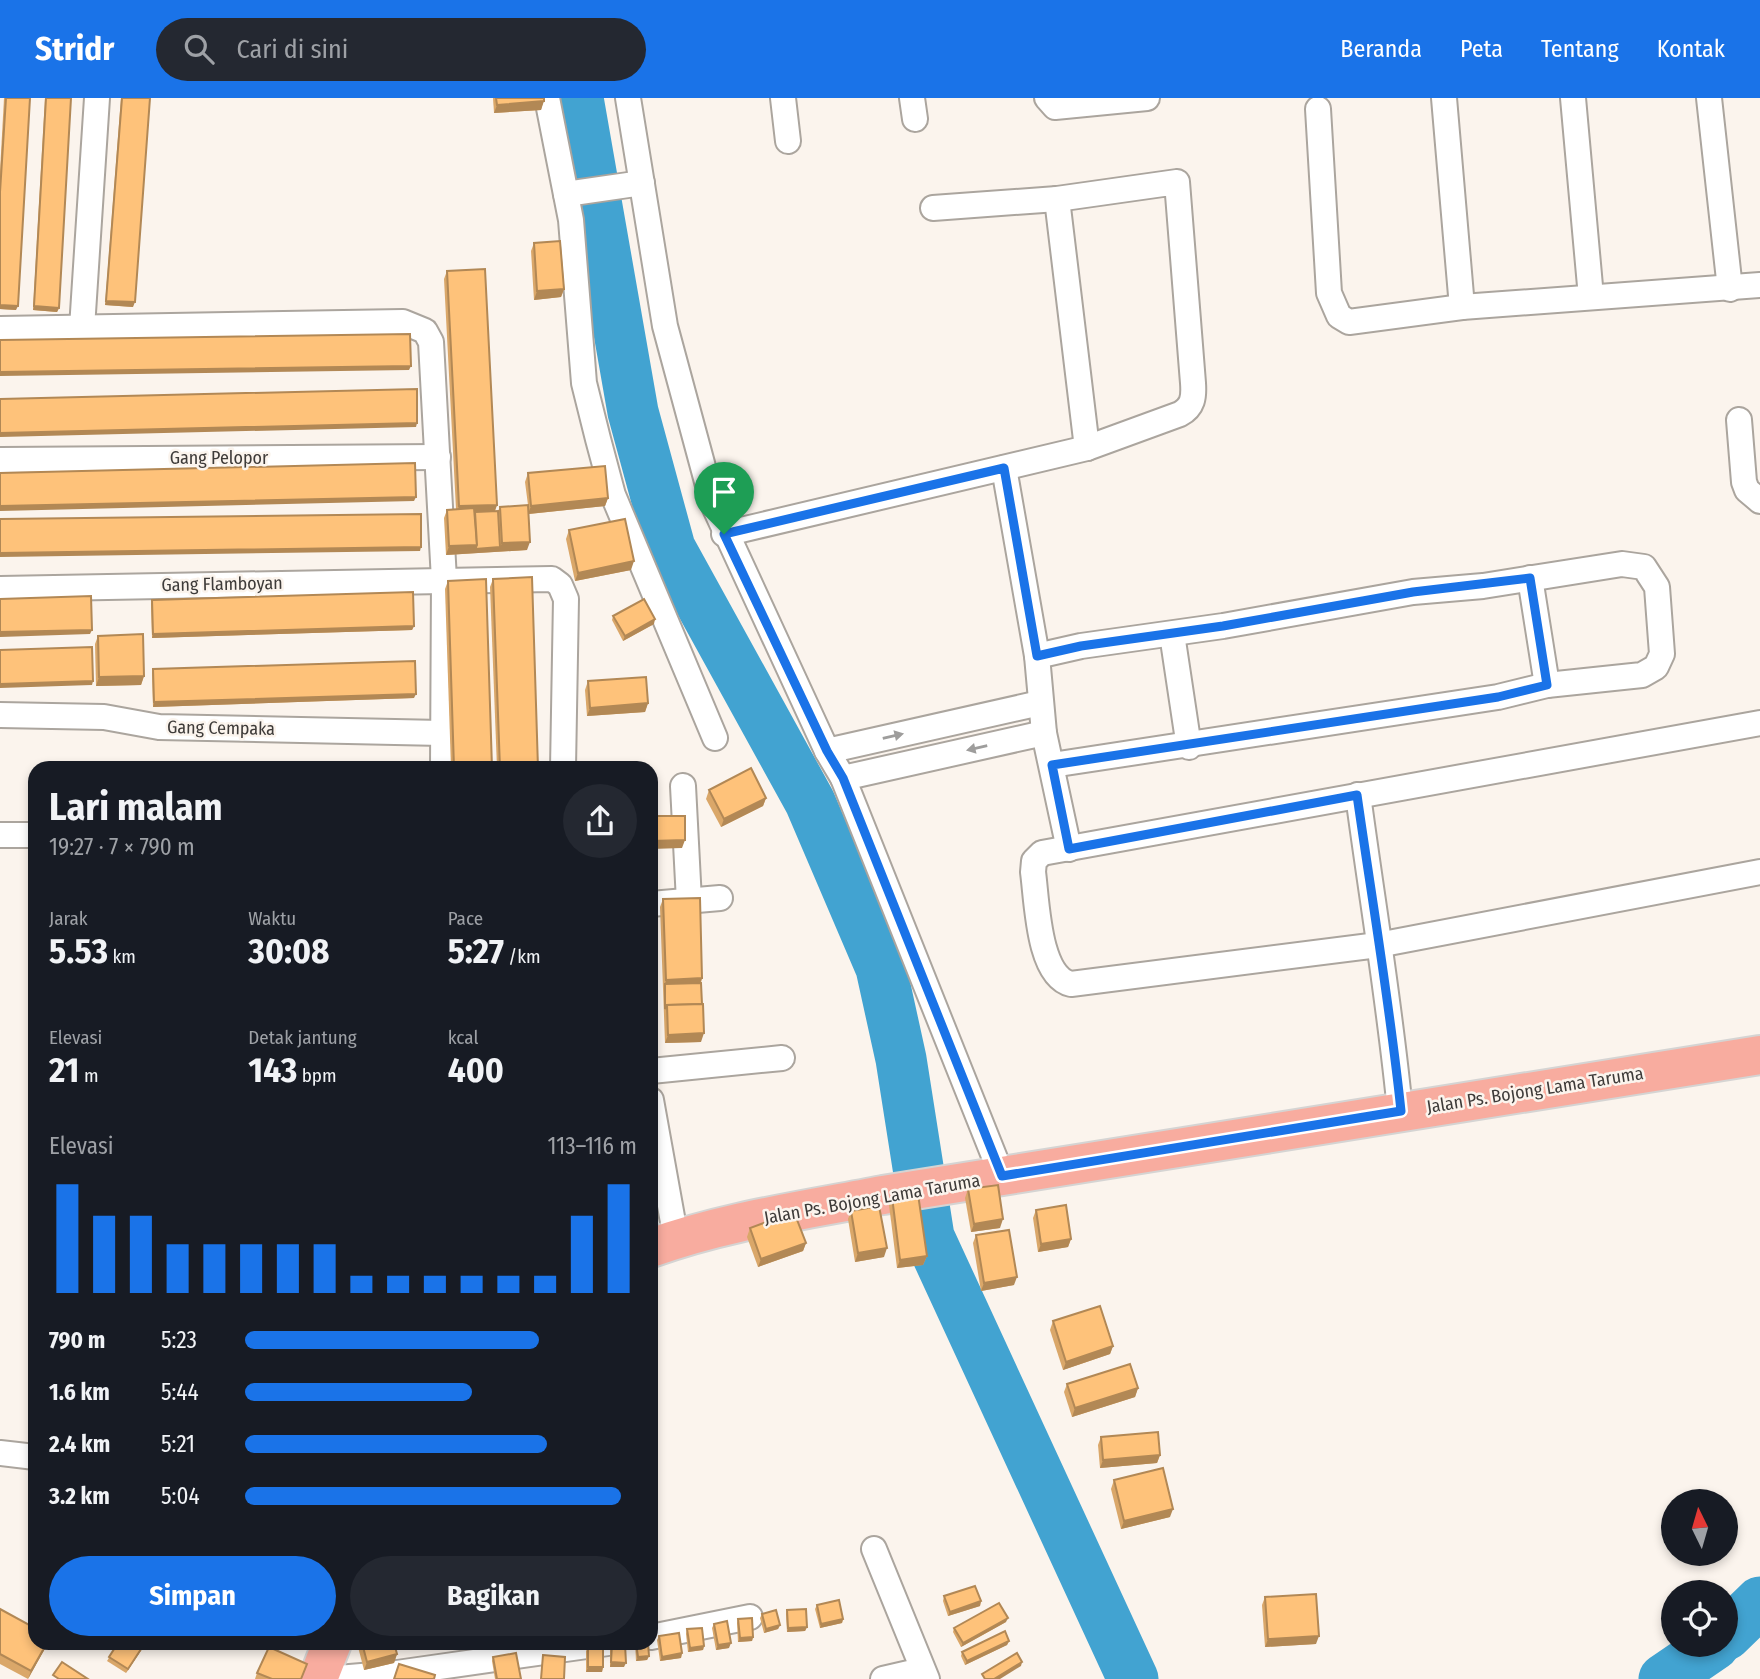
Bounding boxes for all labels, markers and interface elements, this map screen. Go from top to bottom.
search box [156,18,646,81]
text: Stridr [35,29,114,69]
icon: search [180,30,218,68]
text: Cari di sini [236,34,348,65]
text: Beranda [1340,35,1422,63]
text: Peta [1460,35,1503,63]
text: Tentang [1541,35,1619,63]
text: Kontak [1657,35,1725,63]
street label: Gang Pelopor [170,447,269,469]
pin [694,462,754,534]
icon: arrive [705,473,743,511]
street label: Gang Flamboyan [161,572,283,596]
street label: Gang Cempaka [167,716,275,740]
one-way arrow [883,730,905,741]
one-way arrow [966,743,988,754]
text: Lari malam [49,784,223,830]
button: share [563,784,637,858]
text: 19:27 · 7 × 790 m [49,833,195,861]
text: Jarak [49,907,88,930]
text: Waktu [248,907,296,930]
text: Pace [448,907,483,930]
text: 5.53 [49,930,108,972]
text: 30:08 [248,930,330,972]
text: 5:27 [448,930,504,972]
text: km [108,945,136,968]
text: /km [504,945,541,968]
text: Elevasi [49,1026,102,1049]
text: Detak jantung [248,1026,357,1049]
text: kcal [448,1026,478,1049]
text: 21 [49,1049,79,1091]
text: 143 [248,1049,297,1091]
text: 400 [448,1049,504,1091]
street label: Jalan Ps. Bojong Lama Taruma [1425,1062,1645,1118]
text: m [79,1064,99,1087]
text: bpm [297,1064,337,1087]
text: Elevasi [49,1132,114,1160]
text: 113–116 m [548,1132,637,1160]
street label: Jalan Ps. Bojong Lama Taruma [762,1169,982,1229]
text: 790 m [49,1326,105,1354]
text: 5:23 [161,1326,197,1354]
text: 1.6 km [49,1378,110,1406]
text: 5:44 [161,1378,199,1406]
text: 2.4 km [49,1430,110,1458]
text: 5:21 [161,1430,195,1458]
text: 3.2 km [49,1482,110,1510]
text: 5:04 [161,1482,200,1510]
north arrow [1661,1489,1738,1566]
map controls [1661,1489,1738,1657]
button: Simpan [49,1556,336,1636]
button: Bagikan [350,1556,637,1636]
button: locate [1661,1580,1738,1657]

